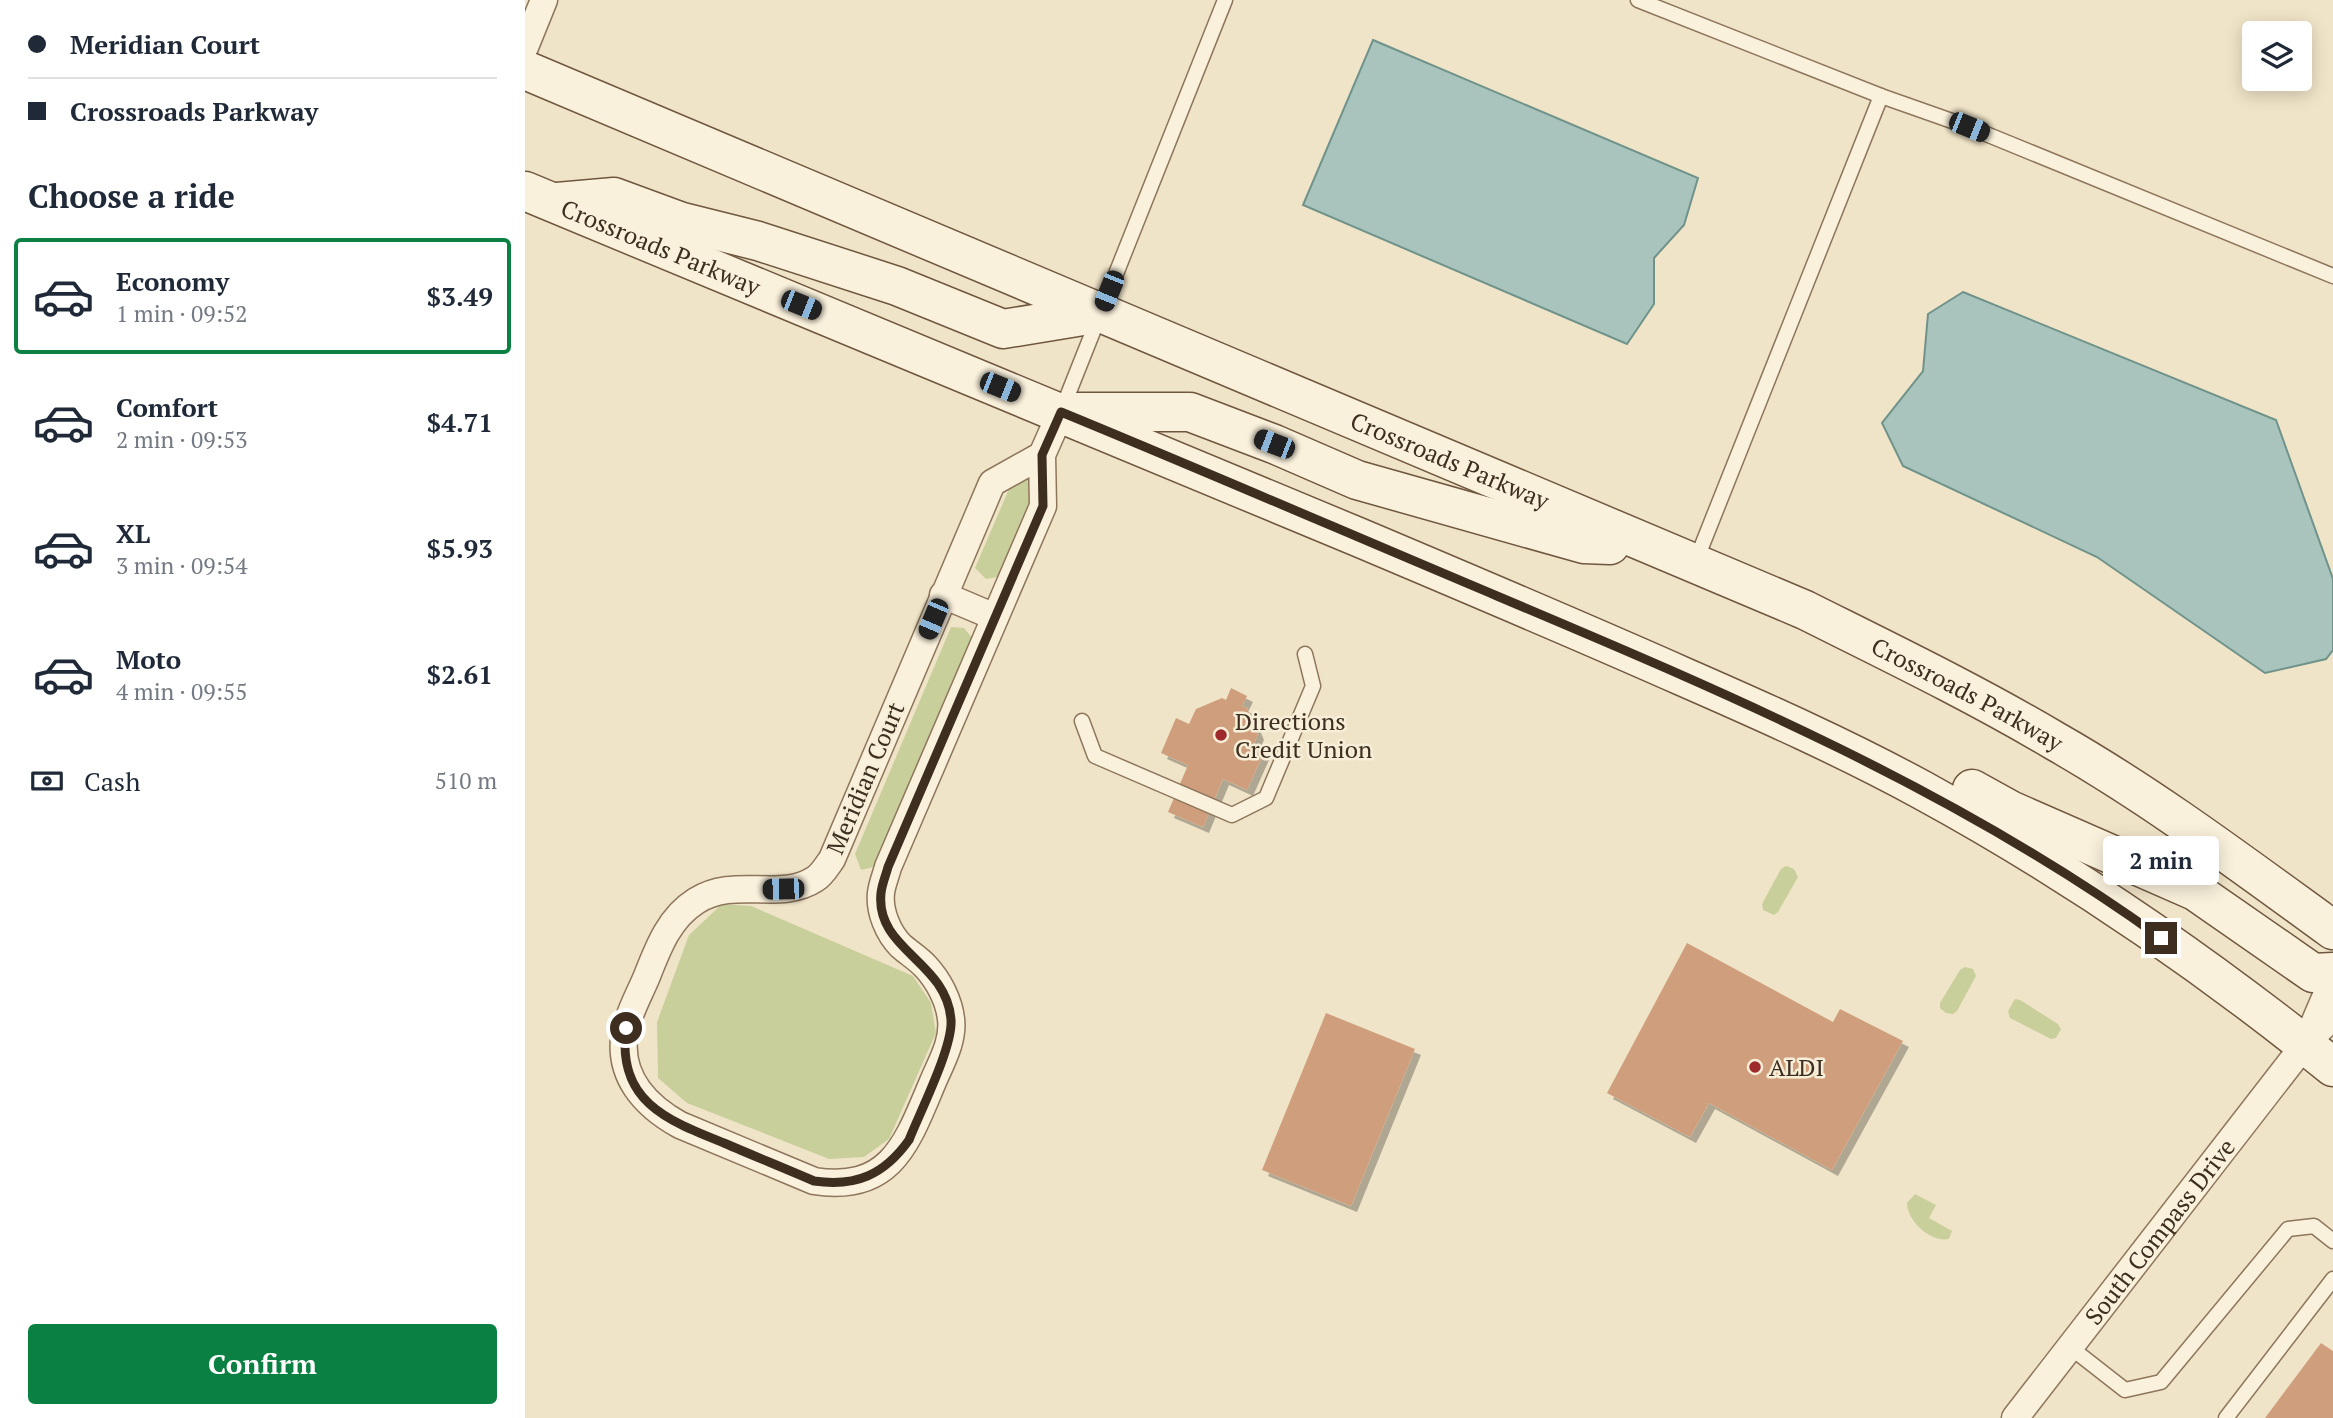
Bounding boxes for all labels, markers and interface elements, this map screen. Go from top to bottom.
map controls [2242,21,2312,91]
button: layers [2242,21,2312,91]
text: Meridian Court [70,27,260,61]
text: Crossroads Parkway [70,94,318,128]
car [1946,109,1993,145]
text: Choose a ride [28,175,235,217]
street label: Crossroads Parkway [556,192,766,303]
text: Economy [116,264,229,298]
icon: car [32,265,95,328]
car [1092,268,1127,314]
text: $3.49 [427,279,493,313]
car [778,287,825,323]
text: 1 min · 09:52 [116,298,248,329]
car [977,369,1024,405]
text: Comfort [116,390,218,424]
icon: car [32,391,95,454]
street label: Crossroads Parkway [1346,404,1555,517]
text: $4.71 [427,405,493,439]
text: 2 min · 09:53 [116,424,248,455]
car [1251,427,1298,461]
text: XL [116,516,150,550]
icon: car [32,517,95,580]
text: $5.93 [427,531,493,565]
text: 3 min · 09:54 [116,550,248,581]
car [916,596,951,642]
street label: Crossroads Parkway [1866,630,2070,759]
text: Moto [116,642,181,676]
icon: car [32,643,95,706]
text: $2.61 [427,657,493,691]
text: 4 min · 09:55 [116,676,248,707]
street label: Meridian Court [819,697,911,859]
place label: Directions Credit Union [1235,705,1372,765]
marker: Directions Credit Union [1213,727,1229,743]
icon: cash [28,762,66,800]
text: Cash [84,764,140,798]
text: 510 m [435,765,497,796]
callout: 2 min [2103,836,2219,886]
text: 2 min [2130,845,2192,876]
car [762,878,805,900]
route end [2145,922,2177,954]
route start [610,1012,642,1044]
place label: ALDI [1769,1051,1824,1083]
marker: ALDI [1747,1059,1763,1075]
street label: South Compass Drive [2077,1132,2242,1331]
button: Confirm [28,1324,497,1404]

